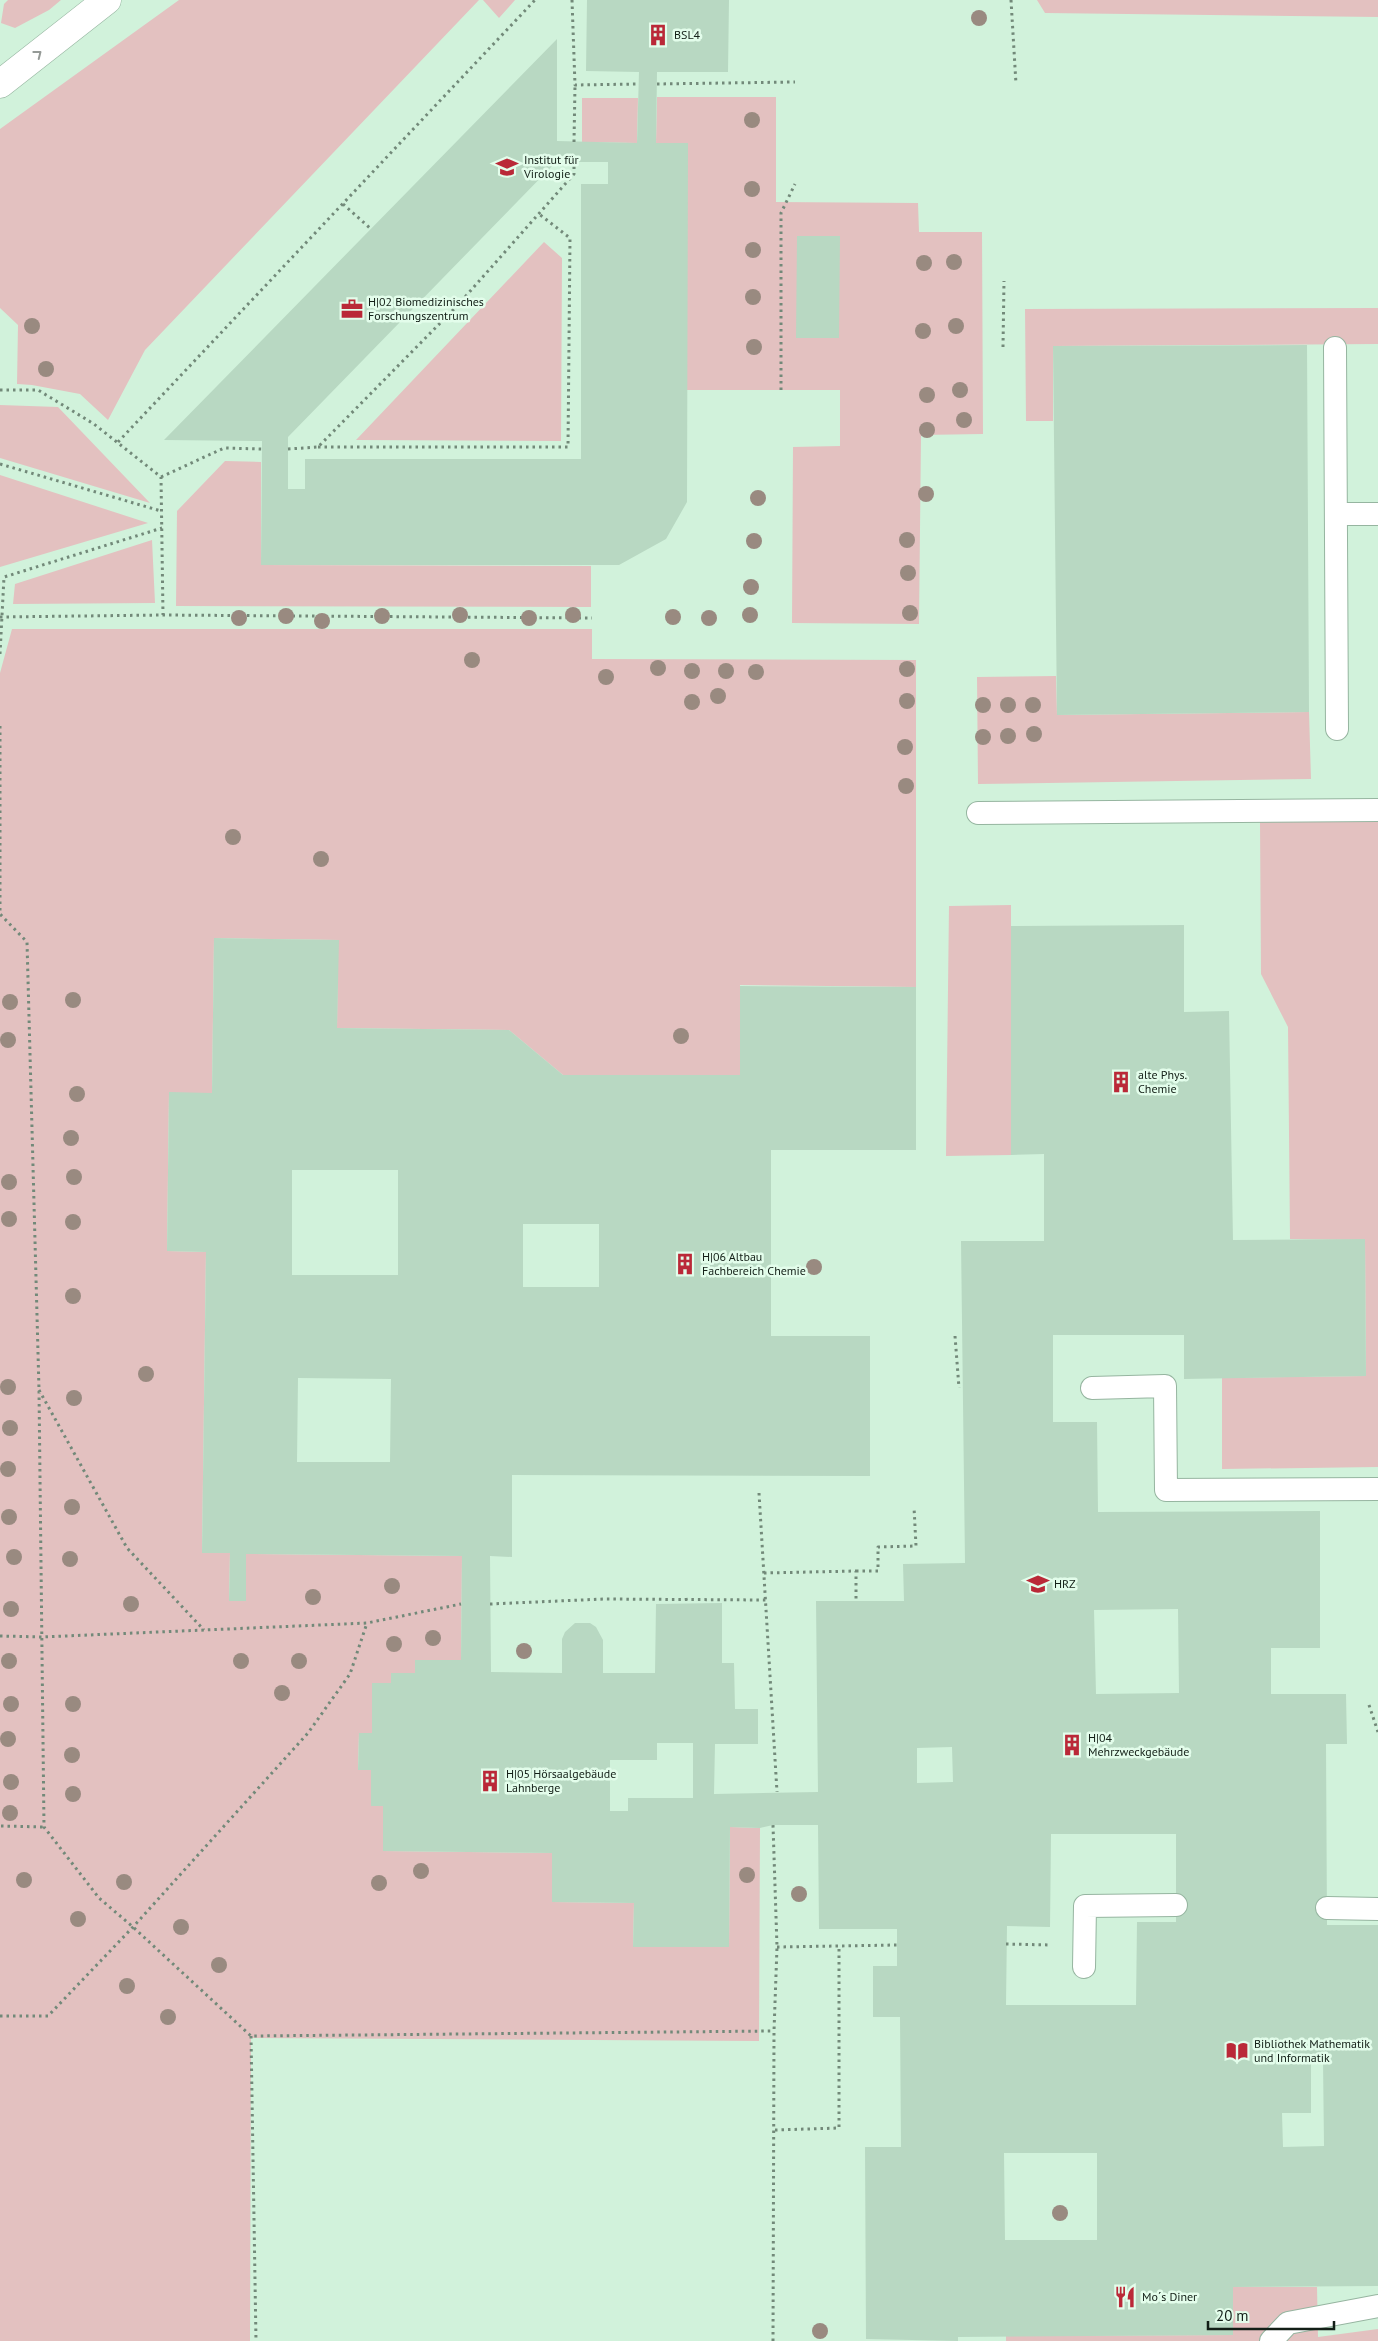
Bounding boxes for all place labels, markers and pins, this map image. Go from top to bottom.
building icon: BSL4 [645,22,671,48]
place label: BSL4 [674,27,701,42]
place label: Institut für Virologie [523,152,579,181]
school or university icon: Institut für Virologie [494,154,520,180]
place label: H|02 Biomedizinisches Forschungszentrum [368,294,484,323]
office icon: H|02 Biomedizinisches Forschungszentrum [339,296,365,322]
place label: alte Phys. Chemie [1138,1067,1187,1096]
building icon: alte Phys. Chemie [1108,1069,1134,1095]
place label: H|06 Altbau Fachbereich Chemie [702,1249,806,1278]
building icon: H|06 Altbau Fachbereich Chemie [672,1251,698,1277]
school or university icon: HRZ [1025,1571,1051,1597]
place label: HRZ [1054,1576,1076,1591]
place label: H|04 Mehrzweckgebäude [1088,1730,1189,1759]
building icon: H|04 Mehrzweckgebäude [1059,1732,1085,1758]
place label: H|05 Hörsaalgebäude Lahnberge [506,1766,616,1795]
building icon: H|05 Hörsaalgebäude Lahnberge [477,1768,503,1794]
place label: Bibliothek Mathematik und Informatik [1254,2036,1370,2065]
library icon: Bibliothek Mathematik und Informatik [1224,2038,1250,2064]
restaurant icon: Mo´s Diner [1112,2284,1138,2310]
place label: Mo´s Diner [1142,2289,1197,2304]

